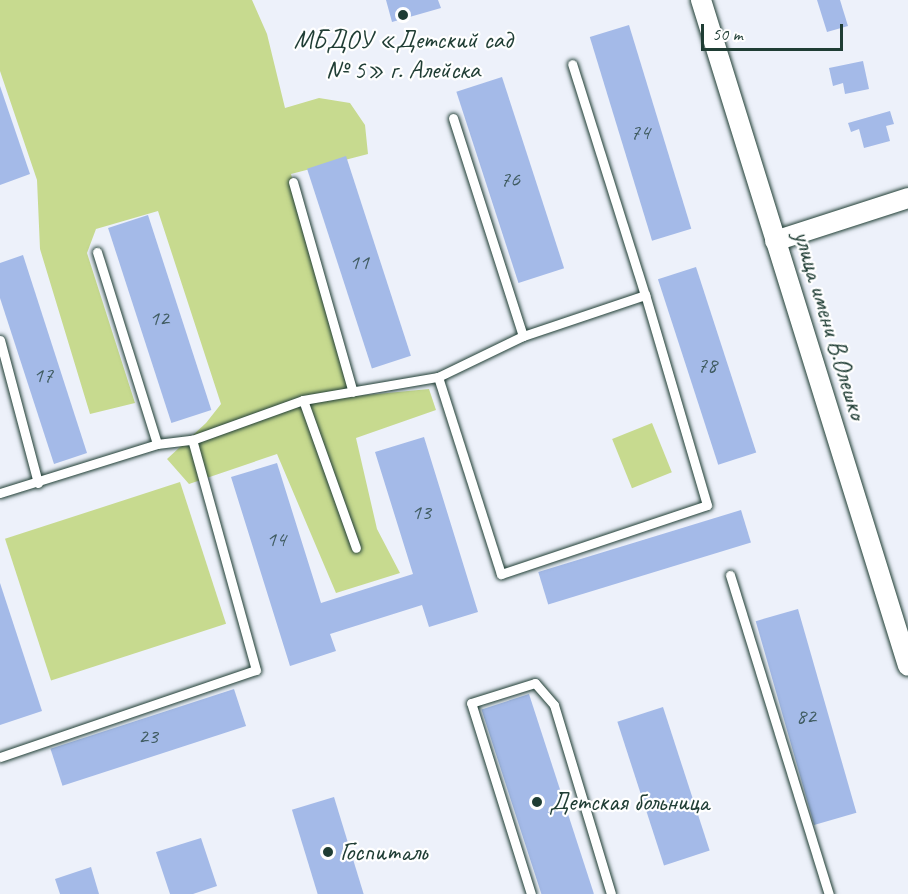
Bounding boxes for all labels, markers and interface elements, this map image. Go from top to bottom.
marker: МБДОУ «Детский сад № 5» г. Алейска [396,8,410,22]
scale bar [704,12,846,50]
text: 50 m [712,23,743,45]
place label: МБДОУ «Детский сад № 5» г. Алейска [294,24,512,86]
house number: 74 [630,120,650,146]
house number: 76 [500,167,520,193]
street label: улица имени В.Олешко [787,227,873,423]
house number: 11 [349,250,369,276]
house number: 12 [149,306,169,332]
house number: 78 [697,353,717,379]
house number: 17 [33,363,53,389]
house number: 13 [411,500,431,526]
house number: 14 [266,527,286,553]
house number: 82 [796,704,816,730]
house number: 23 [138,724,158,750]
place label: Детская больница [549,786,709,818]
marker: Детская больница [530,795,544,809]
place label: Госпиталь [340,836,427,868]
marker: Госпиталь [321,845,335,859]

